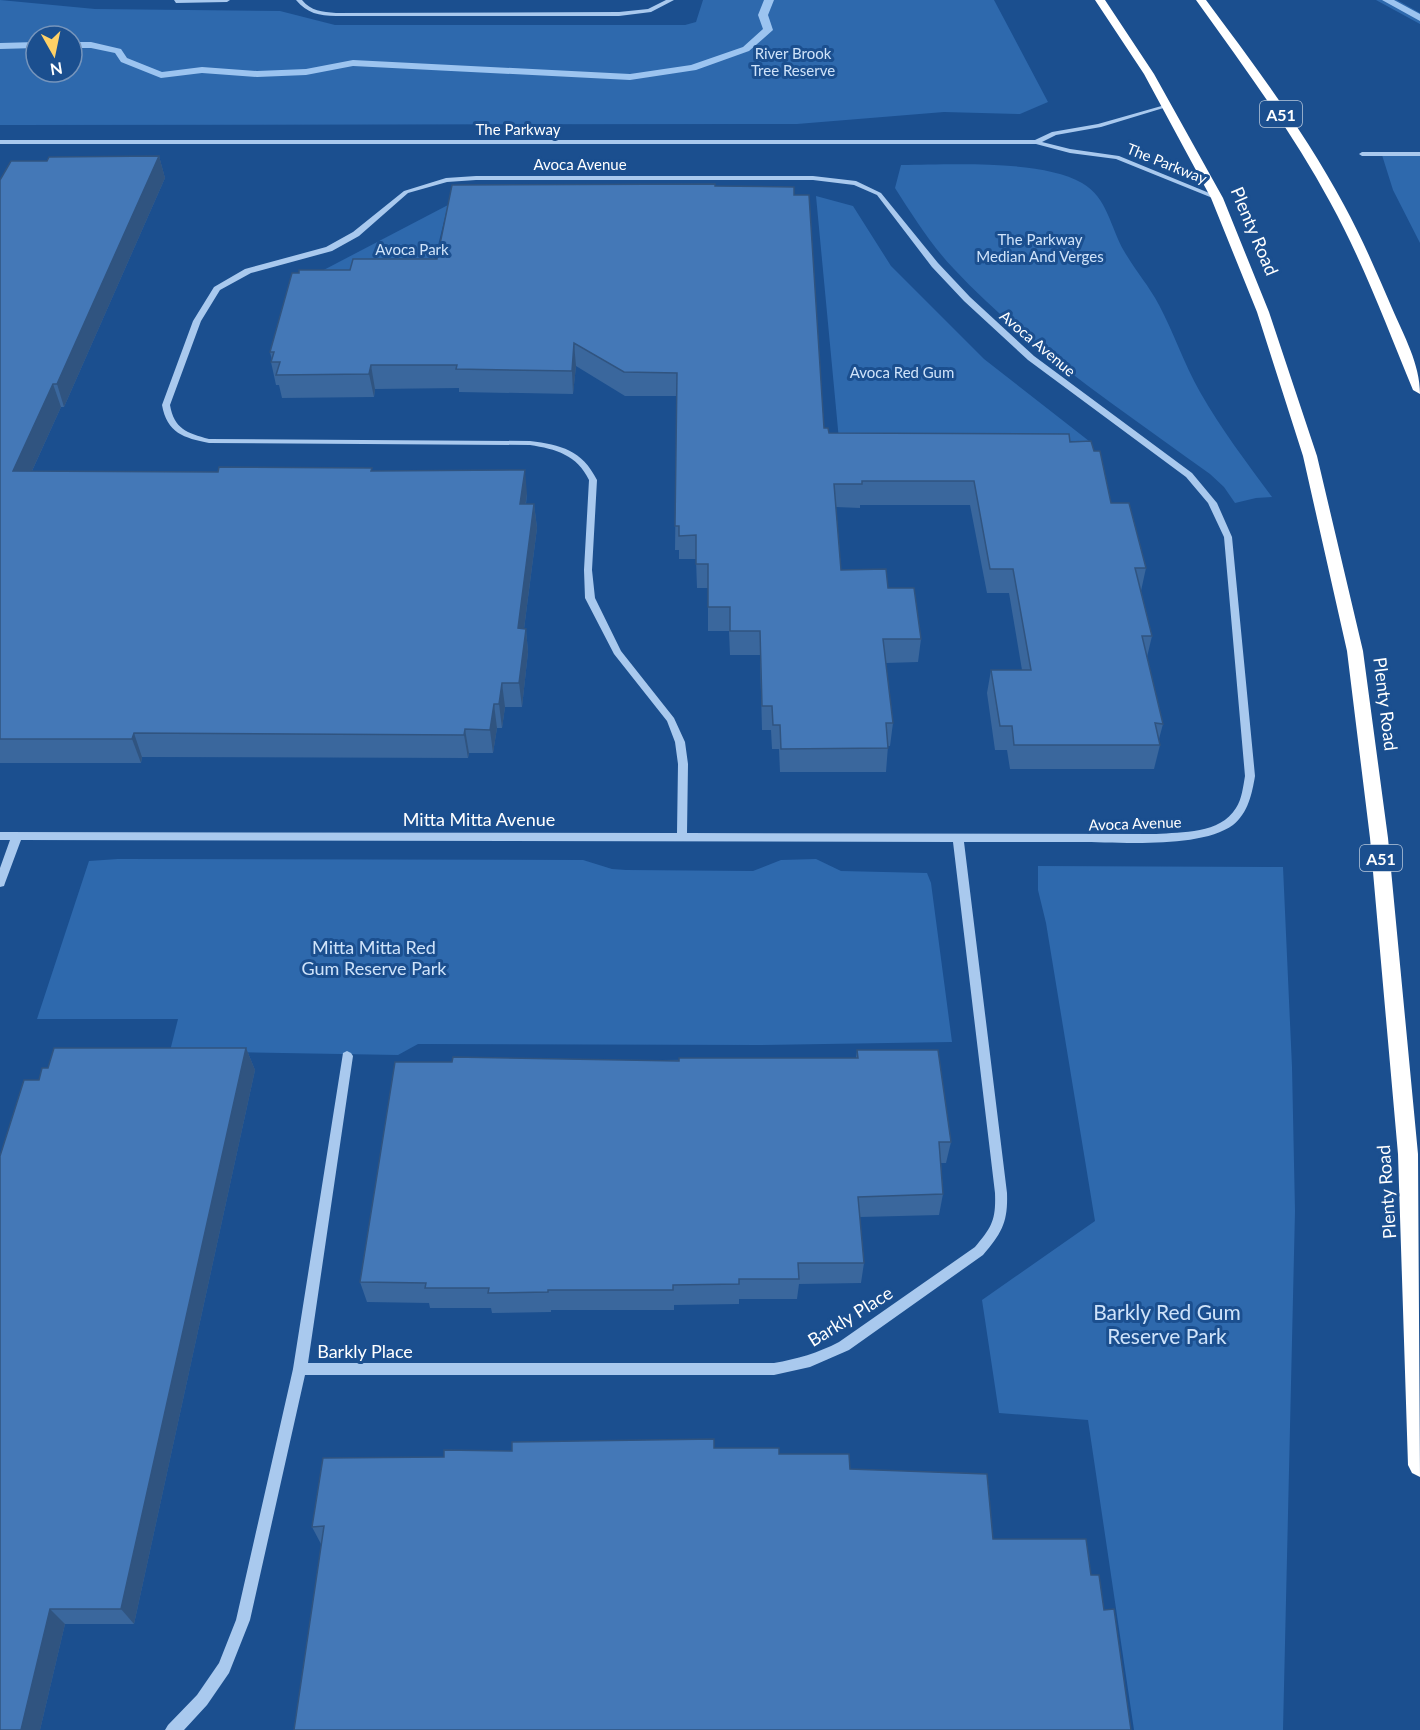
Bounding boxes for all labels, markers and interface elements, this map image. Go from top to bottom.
north arrow [24,24,84,84]
park label: River Brook Tree Reserve [751,44,835,79]
text: N [49,59,64,80]
road number: A51 [1260,101,1302,127]
street label: The Parkway [476,120,561,138]
street label: The Parkway [1124,139,1210,187]
street label: Avoca Avenue [533,155,627,173]
street label: Plenty Road [1226,183,1284,279]
park label: The Parkway Median And Verges [976,230,1104,265]
park label: Avoca Park [375,240,449,258]
street label: Avoca Avenue [997,306,1080,380]
park label: Avoca Red Gum [850,363,954,381]
street label: Plenty Road [1369,656,1403,752]
street label: Mitta Mitta Avenue [403,808,555,830]
street label: Avoca Avenue [1088,812,1182,834]
road number: A51 [1360,845,1402,871]
park label: Mitta Mitta Red Gum Reserve Park [302,936,447,979]
street label: Plenty Road [1372,1144,1400,1240]
street label: Barkly Place [804,1281,896,1351]
park label: Barkly Red Gum Reserve Park [1093,1299,1241,1348]
street label: Barkly Place [317,1340,413,1362]

